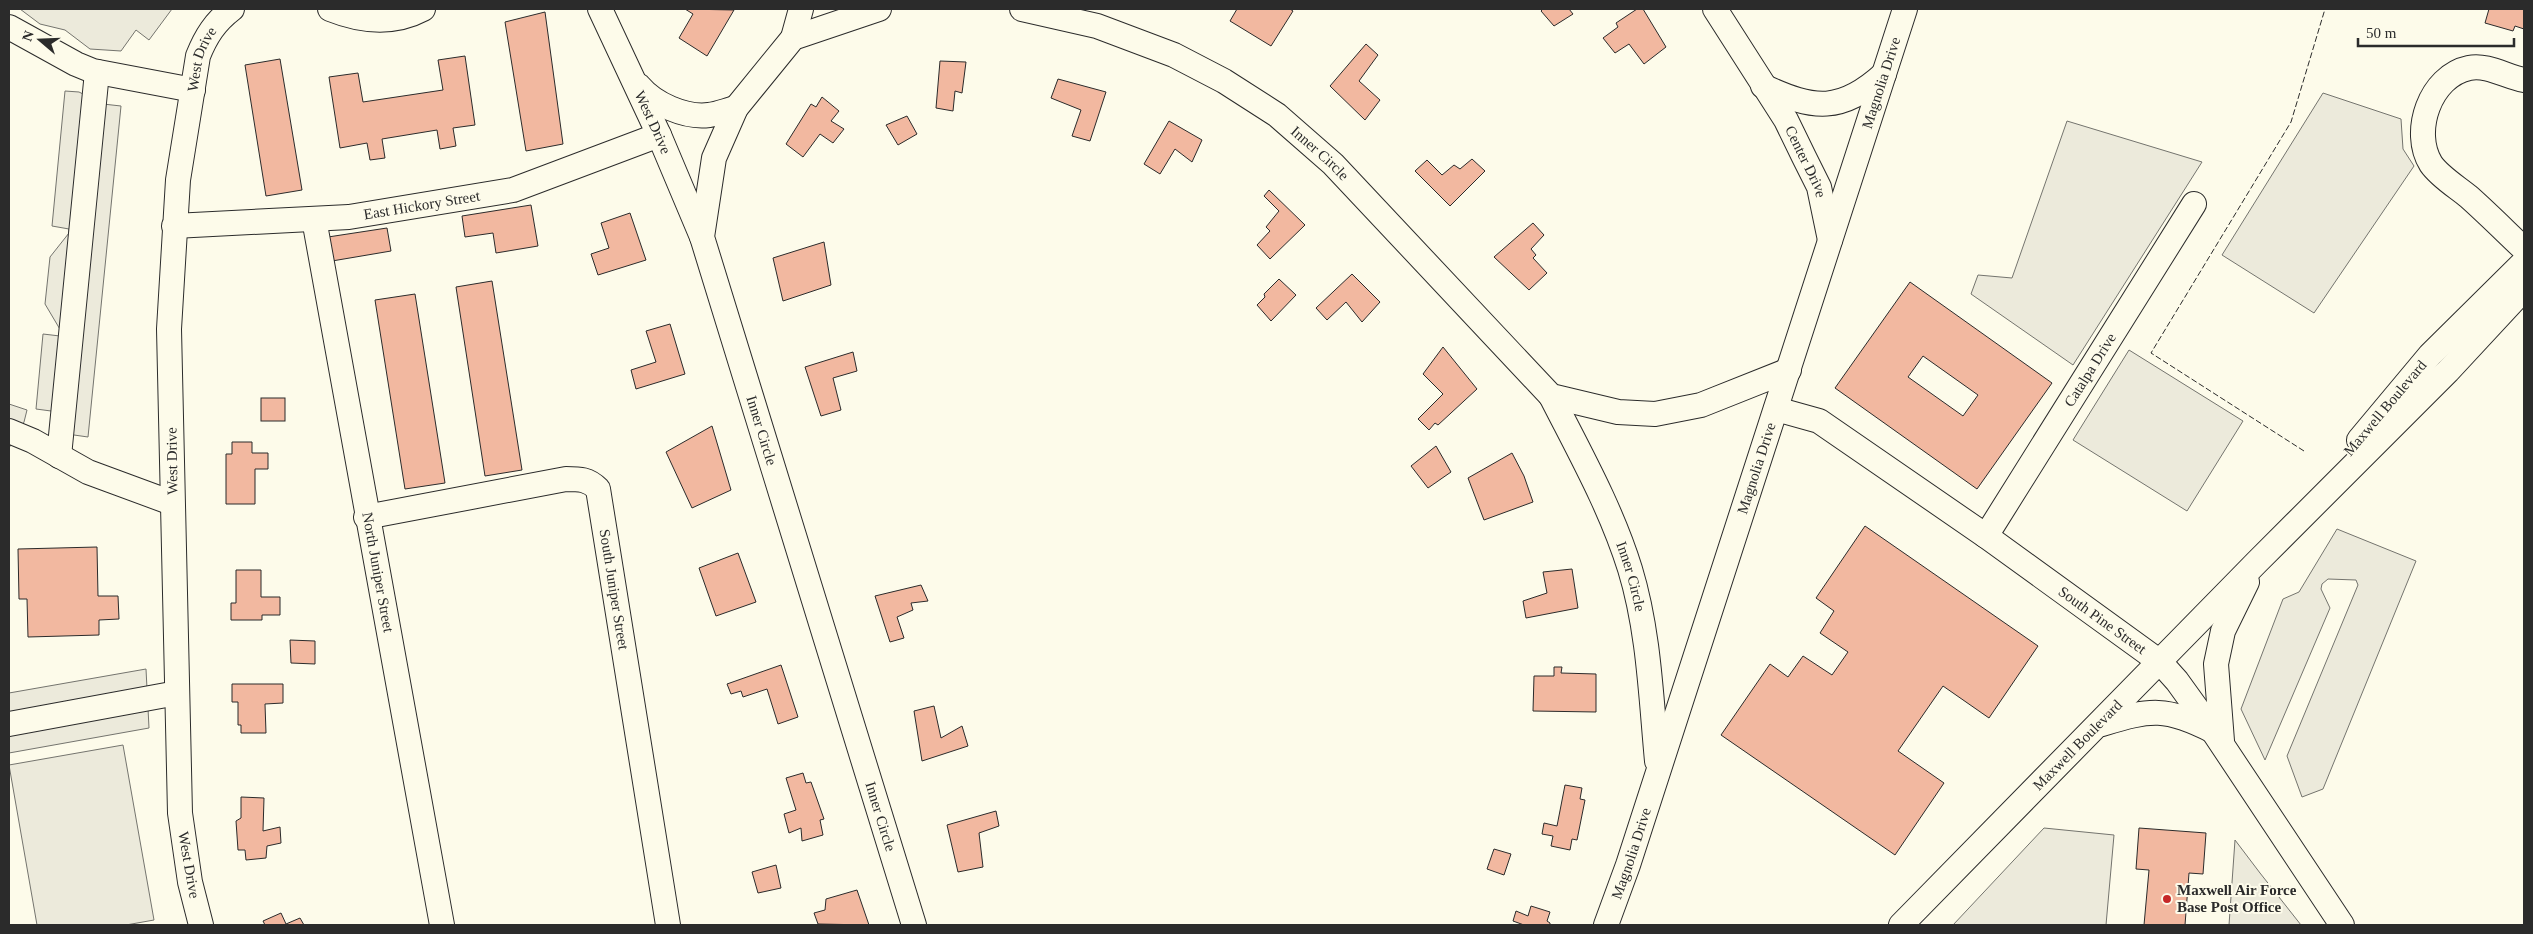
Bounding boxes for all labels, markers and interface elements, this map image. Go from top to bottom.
north arrow [15,15,65,65]
scale bar [2358,15,2514,47]
street label: West Drive [184,23,220,93]
text: 50 m [2366,25,2397,41]
text: N [19,29,37,43]
street label: Magnolia Drive [1859,35,1904,131]
street label: West Drive [631,88,674,157]
street label: Inner Circle [1288,123,1352,184]
street label: Center Drive [1782,123,1829,199]
street label: East Hickory Street [362,187,482,222]
street label: Catalpa Drive [2061,330,2119,410]
street label: Maxwell Boulevard [2340,357,2430,459]
street label: Inner Circle [743,394,780,468]
street label: Magnolia Drive [1734,420,1779,516]
street label: West Drive [163,427,181,495]
street label: North Juniper Street [359,511,397,634]
street label: South Juniper Street [597,528,632,652]
street label: Inner Circle [1613,539,1648,613]
street label: South Pine Street [2055,583,2150,658]
street label: Maxwell Boulevard [2030,696,2125,793]
street label: Inner Circle [862,780,899,854]
street label: Magnolia Drive [1608,805,1654,901]
street label: West Drive [175,830,203,900]
place label: Maxwell Air Force Base Post Office [2177,882,2297,915]
marker: Maxwell Air Force Base Post Office [2161,893,2173,905]

